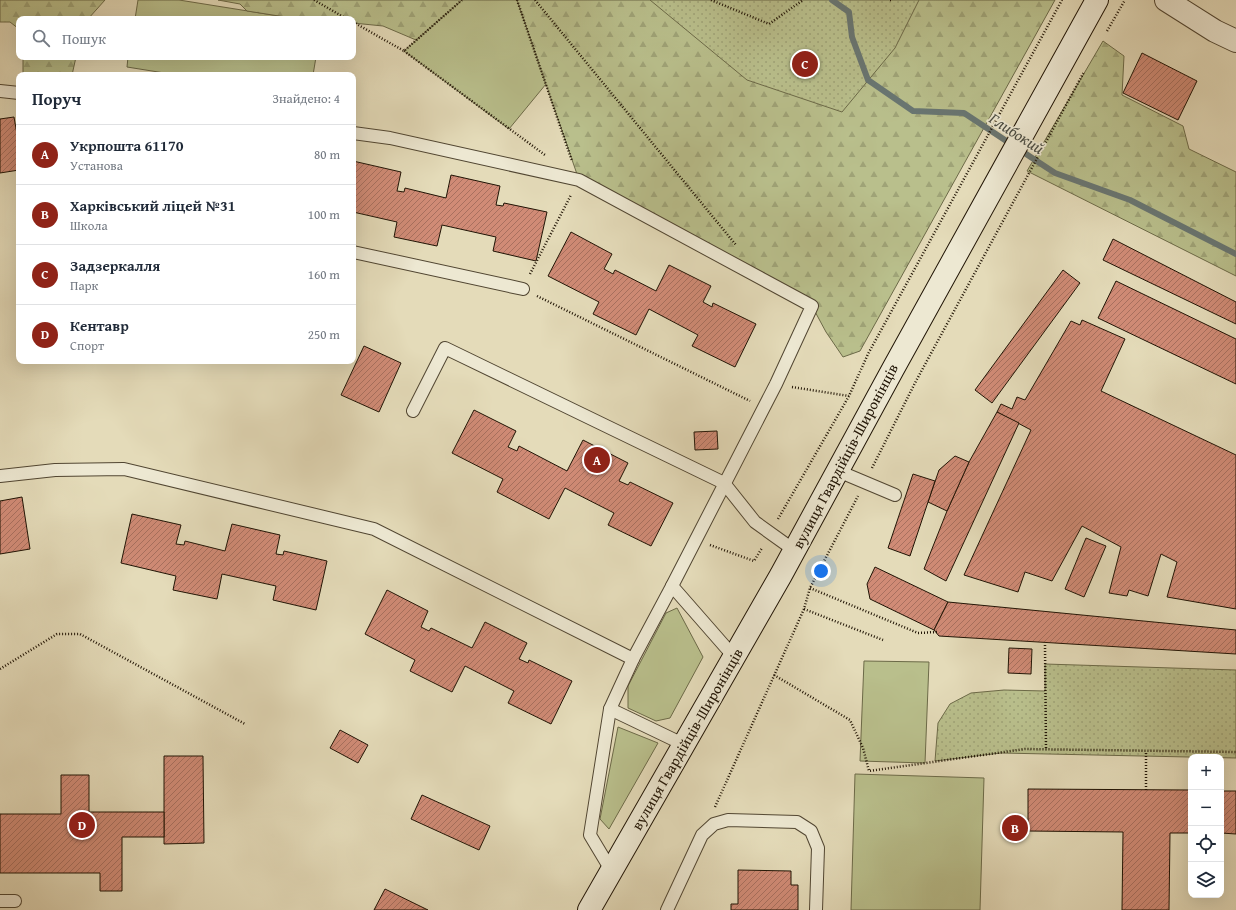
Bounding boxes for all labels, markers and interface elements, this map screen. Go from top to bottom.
search box [16,16,356,60]
icon: search [30,27,52,49]
text: Пошук [62,28,106,49]
pin: C [792,49,818,79]
text: Поруч [32,86,81,111]
text: Знайдено: 4 [272,89,340,108]
water label: Глибокий [984,106,1049,160]
text: Укрпошта 61170 [70,135,183,156]
text: A [41,145,49,164]
text: 80 m [314,145,340,164]
text: Установа [70,156,123,175]
text: Харківський ліцей №31 [70,195,236,216]
text: B [41,205,49,224]
text: 100 m [308,205,340,224]
text: Школа [70,216,108,235]
text: Задзеркалля [70,255,160,276]
text: C [41,265,49,284]
text: 160 m [308,265,340,284]
text: Парк [70,276,98,295]
text: Кентавр [70,315,129,336]
text: D [41,325,49,344]
text: 250 m [308,325,340,344]
text: Спорт [70,336,104,355]
street label: вулиця Гвардійців-Широнінців [787,360,903,552]
pin: A [584,445,610,475]
your location [811,561,831,581]
street label: вулиця Гвардійців-Широнінців [626,644,748,834]
map controls [1188,754,1224,898]
button: + [1188,754,1224,790]
button: − [1188,790,1224,826]
pin: D [69,810,95,840]
pin: B [1002,813,1028,843]
button: locate [1188,826,1224,862]
button: layers [1188,862,1224,898]

